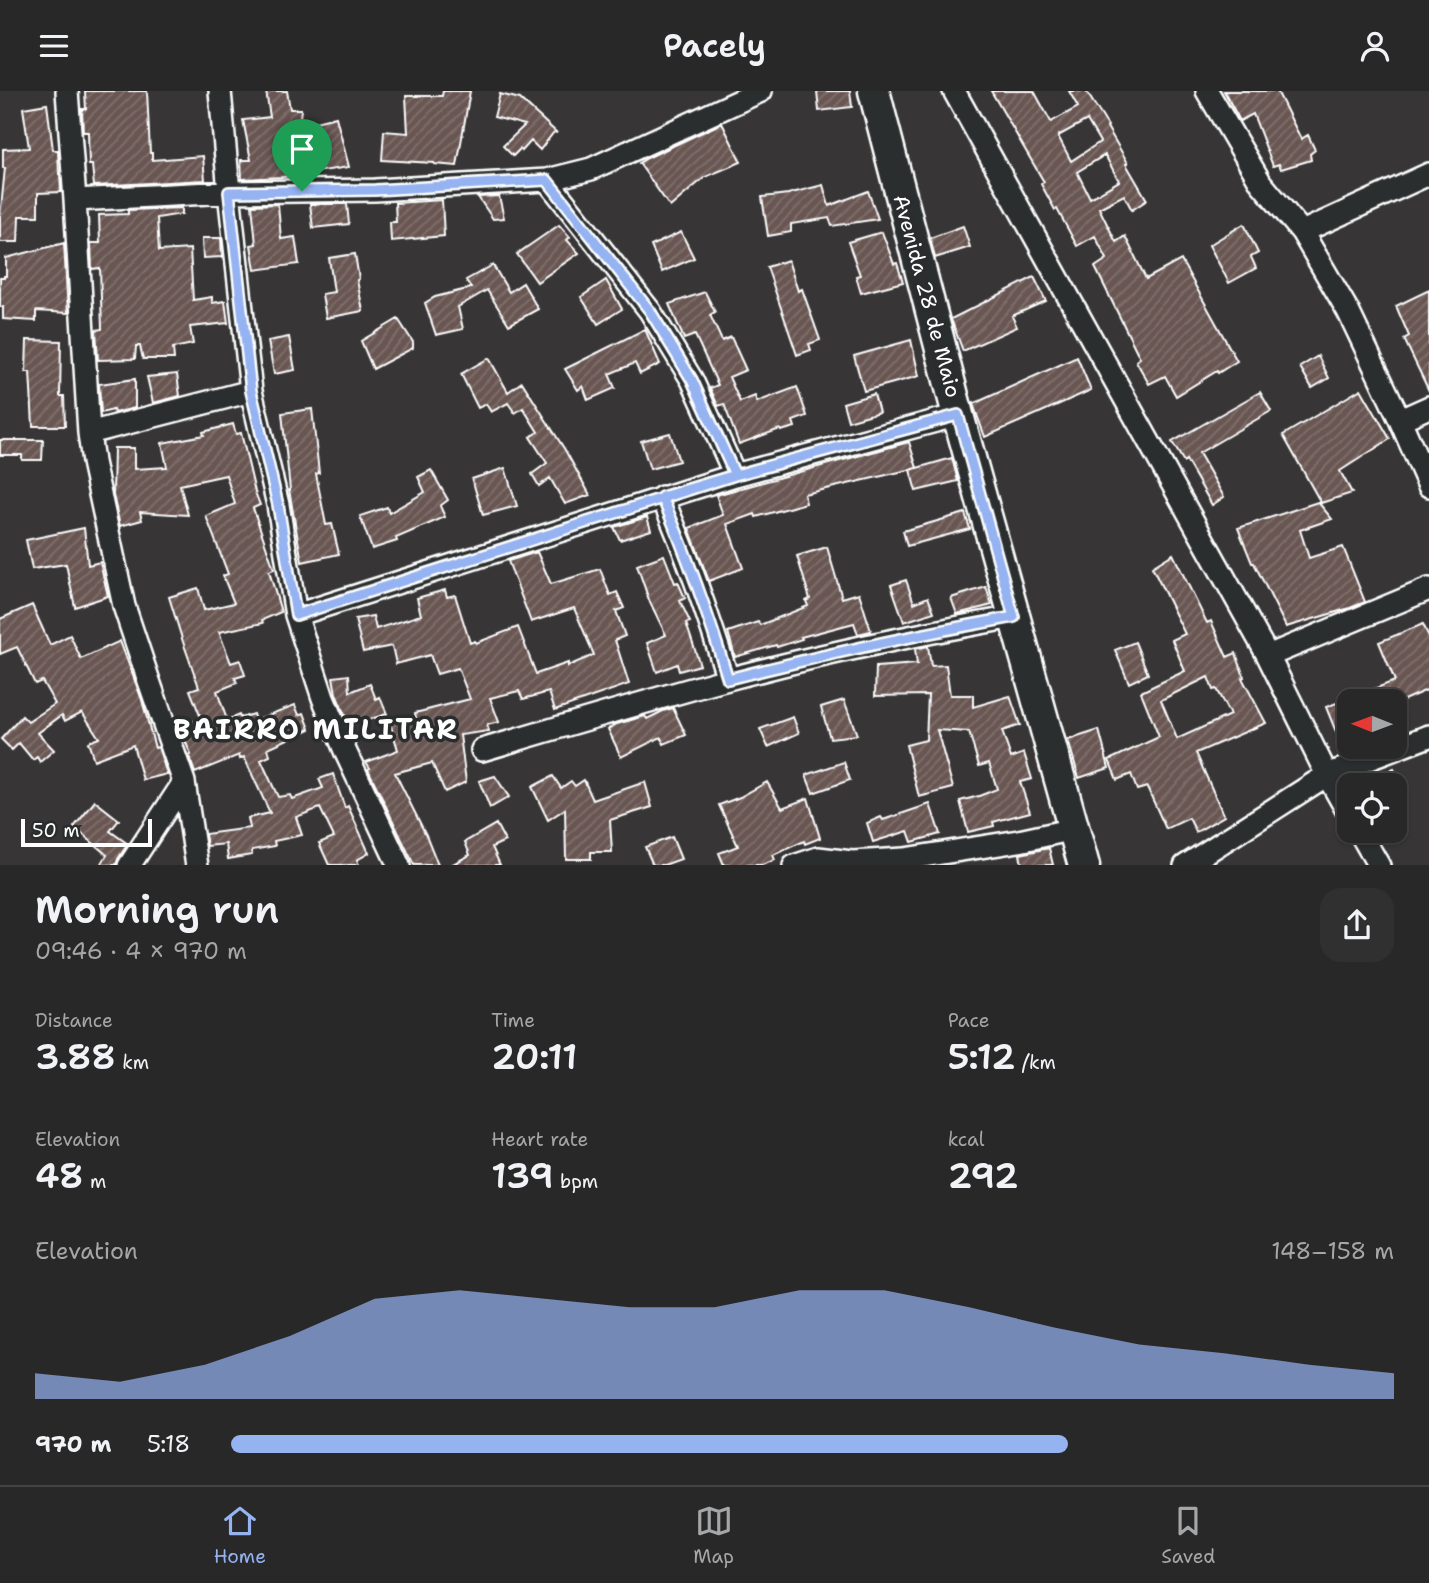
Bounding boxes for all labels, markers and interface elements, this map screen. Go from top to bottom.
text: Pacely [663,24,766,67]
icon: menu [35,27,73,65]
icon: person [1356,27,1394,65]
pin [272,119,332,191]
icon: arrive [283,130,321,168]
street label: Avenida 28 de Maio [886,191,968,401]
north arrow [1337,689,1407,759]
map controls [1337,689,1407,843]
district label: BAIRRO MILITAR [173,710,459,748]
button: locate [1337,773,1407,843]
scale bar [21,817,152,848]
text: 50 m [32,818,80,843]
text: Morning run [35,884,279,935]
button: share [1320,888,1394,962]
text: 09:46 · 4 × 970 m [35,936,247,966]
text: Distance [35,1008,113,1033]
text: Time [491,1008,535,1033]
text: Pace [948,1008,989,1033]
text: 3.88 [35,1033,116,1080]
text: 20:11 [491,1033,577,1080]
text: 5:12 [948,1033,1015,1080]
text: km [116,1050,149,1075]
text: /km [1015,1050,1056,1075]
text: Elevation [35,1127,120,1152]
text: Heart rate [491,1127,588,1152]
text: kcal [948,1127,985,1152]
text: 48 [35,1152,84,1199]
text: 139 [491,1152,553,1199]
text: 292 [948,1152,1019,1199]
text: m [84,1169,106,1194]
text: bpm [553,1169,598,1194]
text: Elevation [35,1236,138,1266]
text: 148–158 m [1271,1236,1394,1266]
text: 970 m [35,1429,112,1459]
text: 5:18 [147,1429,190,1459]
tab: Home [214,1502,266,1569]
tab: Map [693,1502,734,1569]
tab: Saved [1161,1502,1215,1569]

